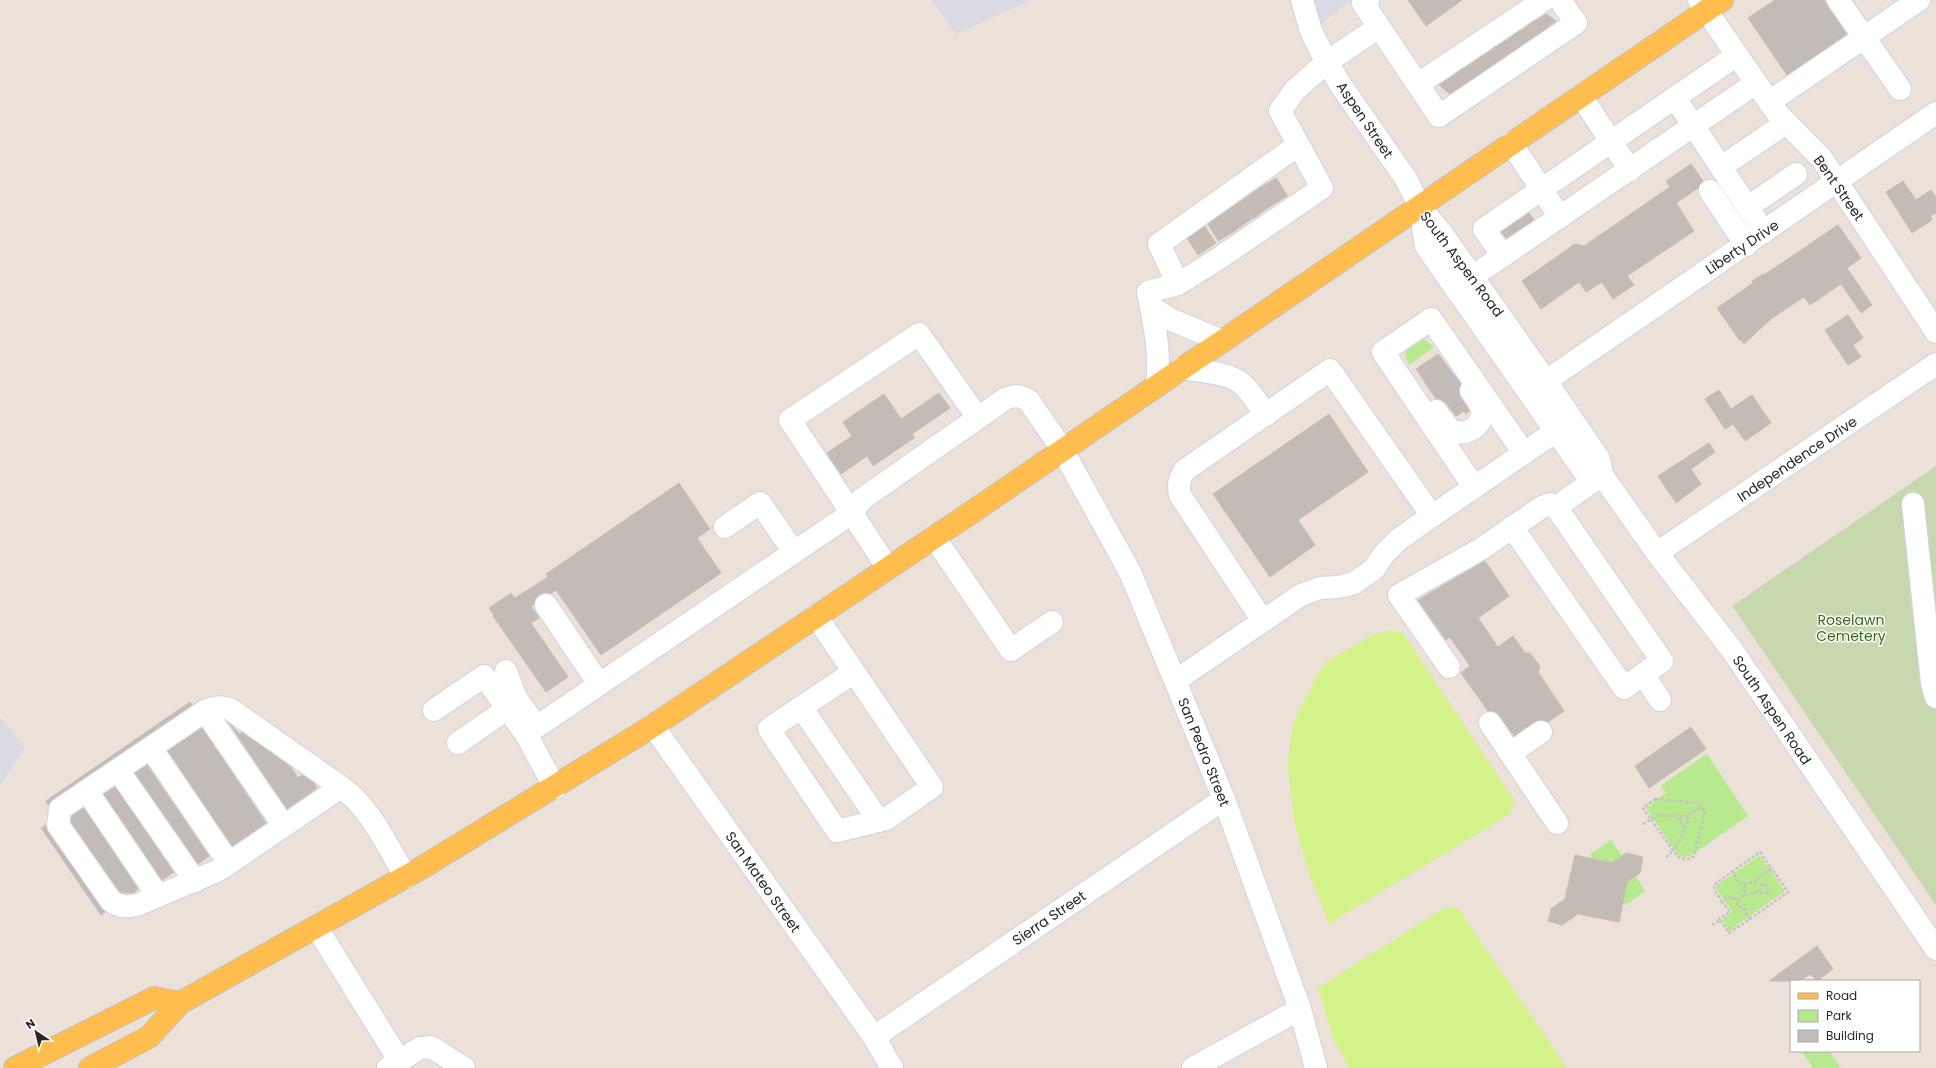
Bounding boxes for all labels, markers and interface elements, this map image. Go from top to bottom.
street label: Aspen Street [1332,78,1398,162]
street label: Bent Street [1809,151,1869,225]
street label: South Aspen Road [1416,207,1508,321]
street label: Liberty Drive [1701,215,1783,279]
street label: Independence Drive [1733,411,1861,507]
park label: Roselawn Cemetery [1816,610,1886,646]
street label: South Aspen Road [1728,651,1816,769]
street label: San Pedro Street [1173,695,1235,809]
street label: San Mateo Street [721,827,805,937]
street label: Sierra Street [1008,886,1090,950]
legend [1790,980,1920,1052]
text: Road [1826,987,1857,1004]
text: Park [1826,1007,1853,1024]
north arrow [16,1012,56,1052]
text: N [22,1015,38,1033]
text: Building [1826,1027,1874,1044]

